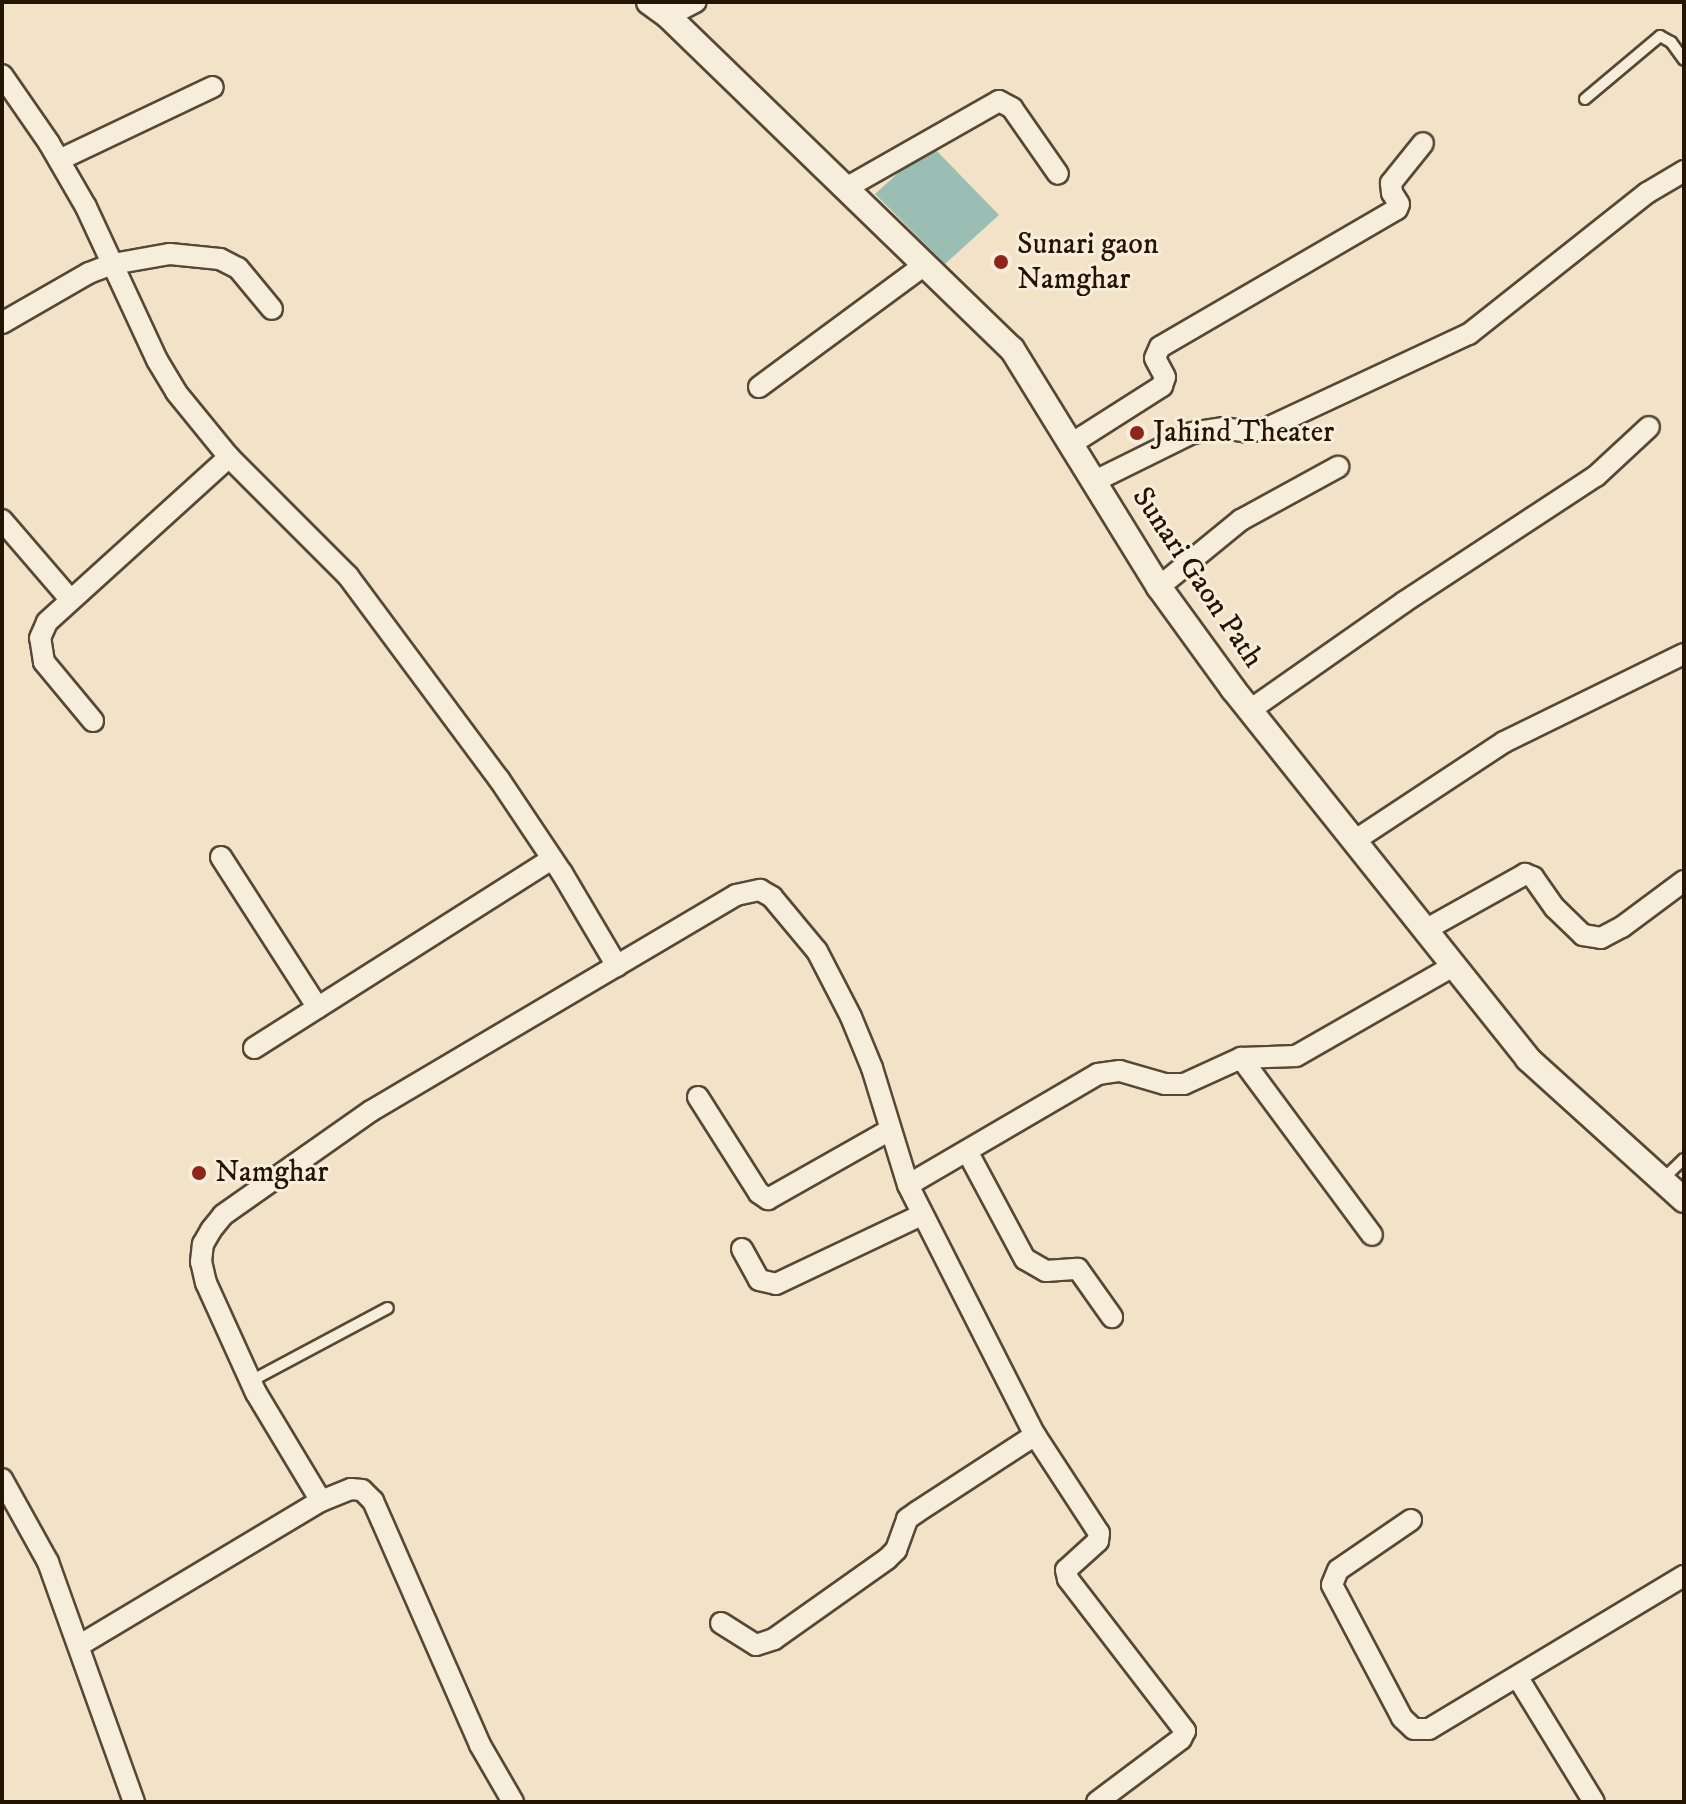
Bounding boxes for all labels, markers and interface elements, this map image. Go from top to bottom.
place label: Sunari gaon Namghar [1017,227,1159,298]
marker: Sunari gaon Namghar [992,253,1010,271]
place label: Jahind Theater [1153,415,1334,451]
marker: Jahind Theater [1128,424,1146,442]
street label: Sunari Gaon Path [1123,481,1271,675]
place label: Namghar [215,1155,328,1191]
marker: Namghar [190,1164,208,1182]

